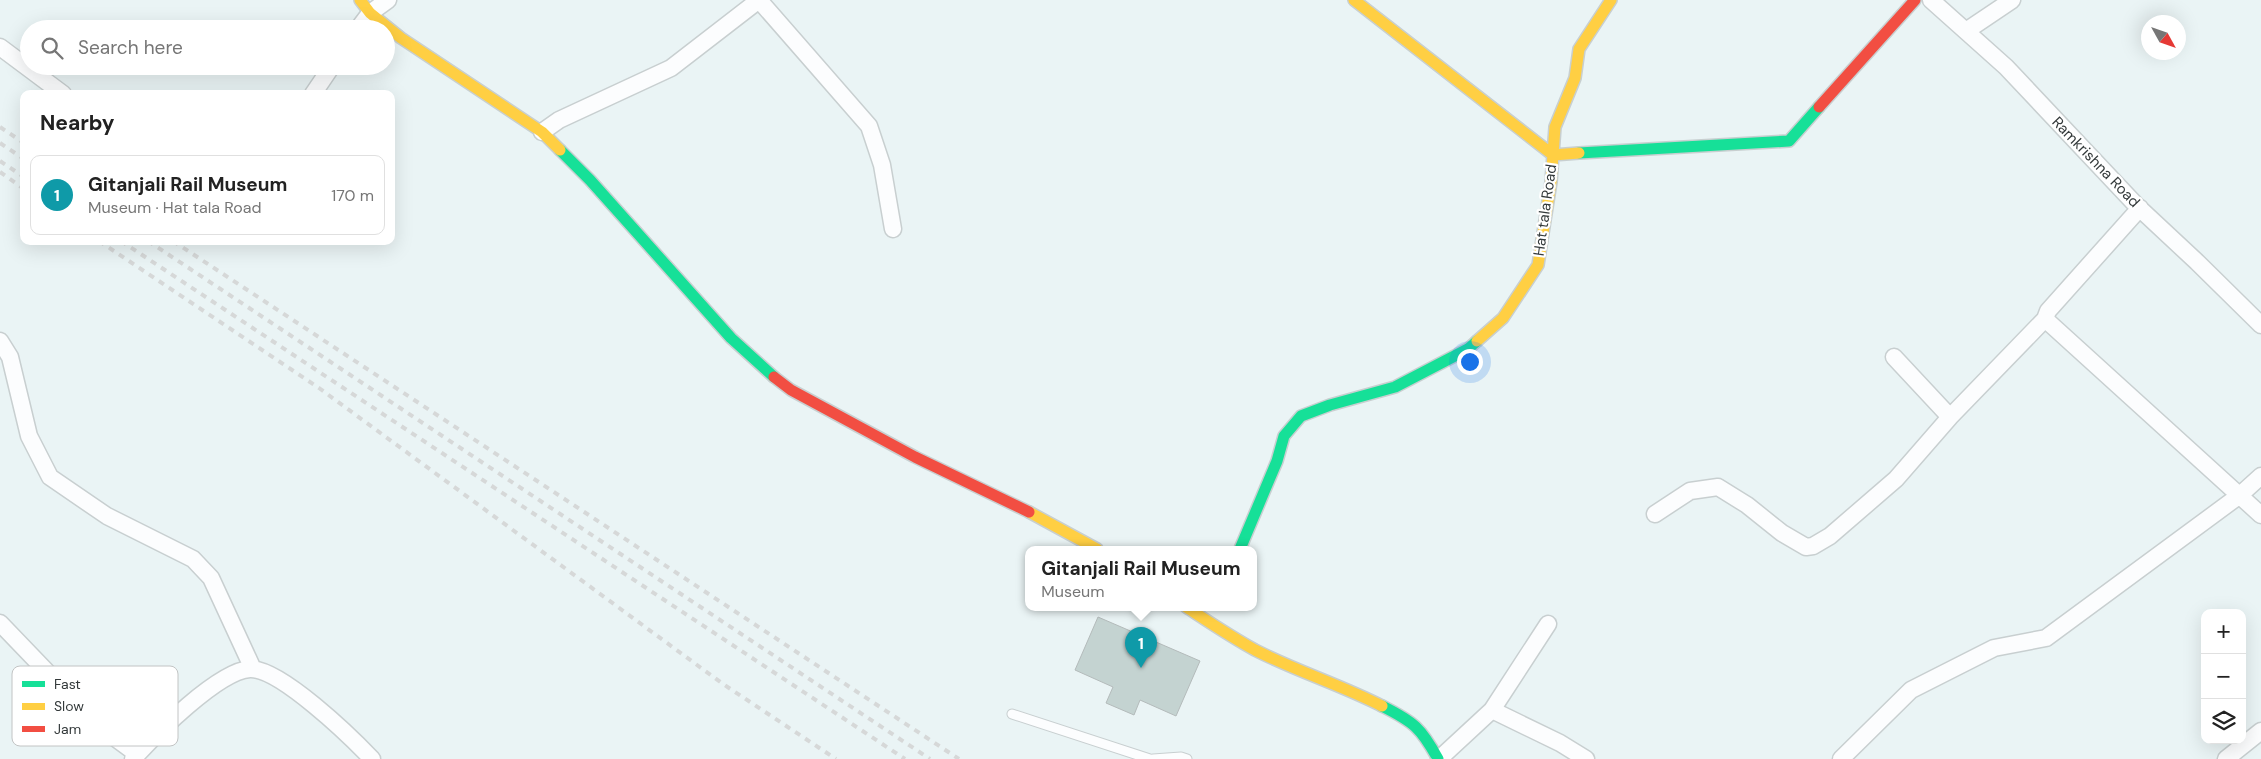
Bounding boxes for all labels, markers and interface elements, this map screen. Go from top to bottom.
north arrow [2141,15,2186,60]
search box [20,20,395,75]
icon: search [38,34,66,62]
text: Search here [78,35,183,60]
text: Nearby [40,109,114,137]
street label: Ramkrishna Road [2048,112,2144,212]
street label: Hat tala Road [1529,163,1561,257]
text: Gitanjali Rail Museum [88,172,287,197]
text: 1 [54,185,60,206]
text: 170 m [331,185,374,206]
text: Museum · Hat tala Road [88,197,262,218]
your location [1457,349,1483,375]
popup [1025,546,1257,611]
text: Gitanjali Rail Museum [1041,556,1241,581]
text: Museum [1041,581,1105,602]
map controls [2201,609,2246,744]
button: + [2201,609,2246,654]
pin: 1 [1125,627,1157,668]
button: − [2201,654,2246,699]
legend [12,666,178,746]
text: Fast [54,675,81,693]
text: Slow [54,697,84,715]
button: layers [2201,699,2246,744]
text: Jam [54,720,81,738]

